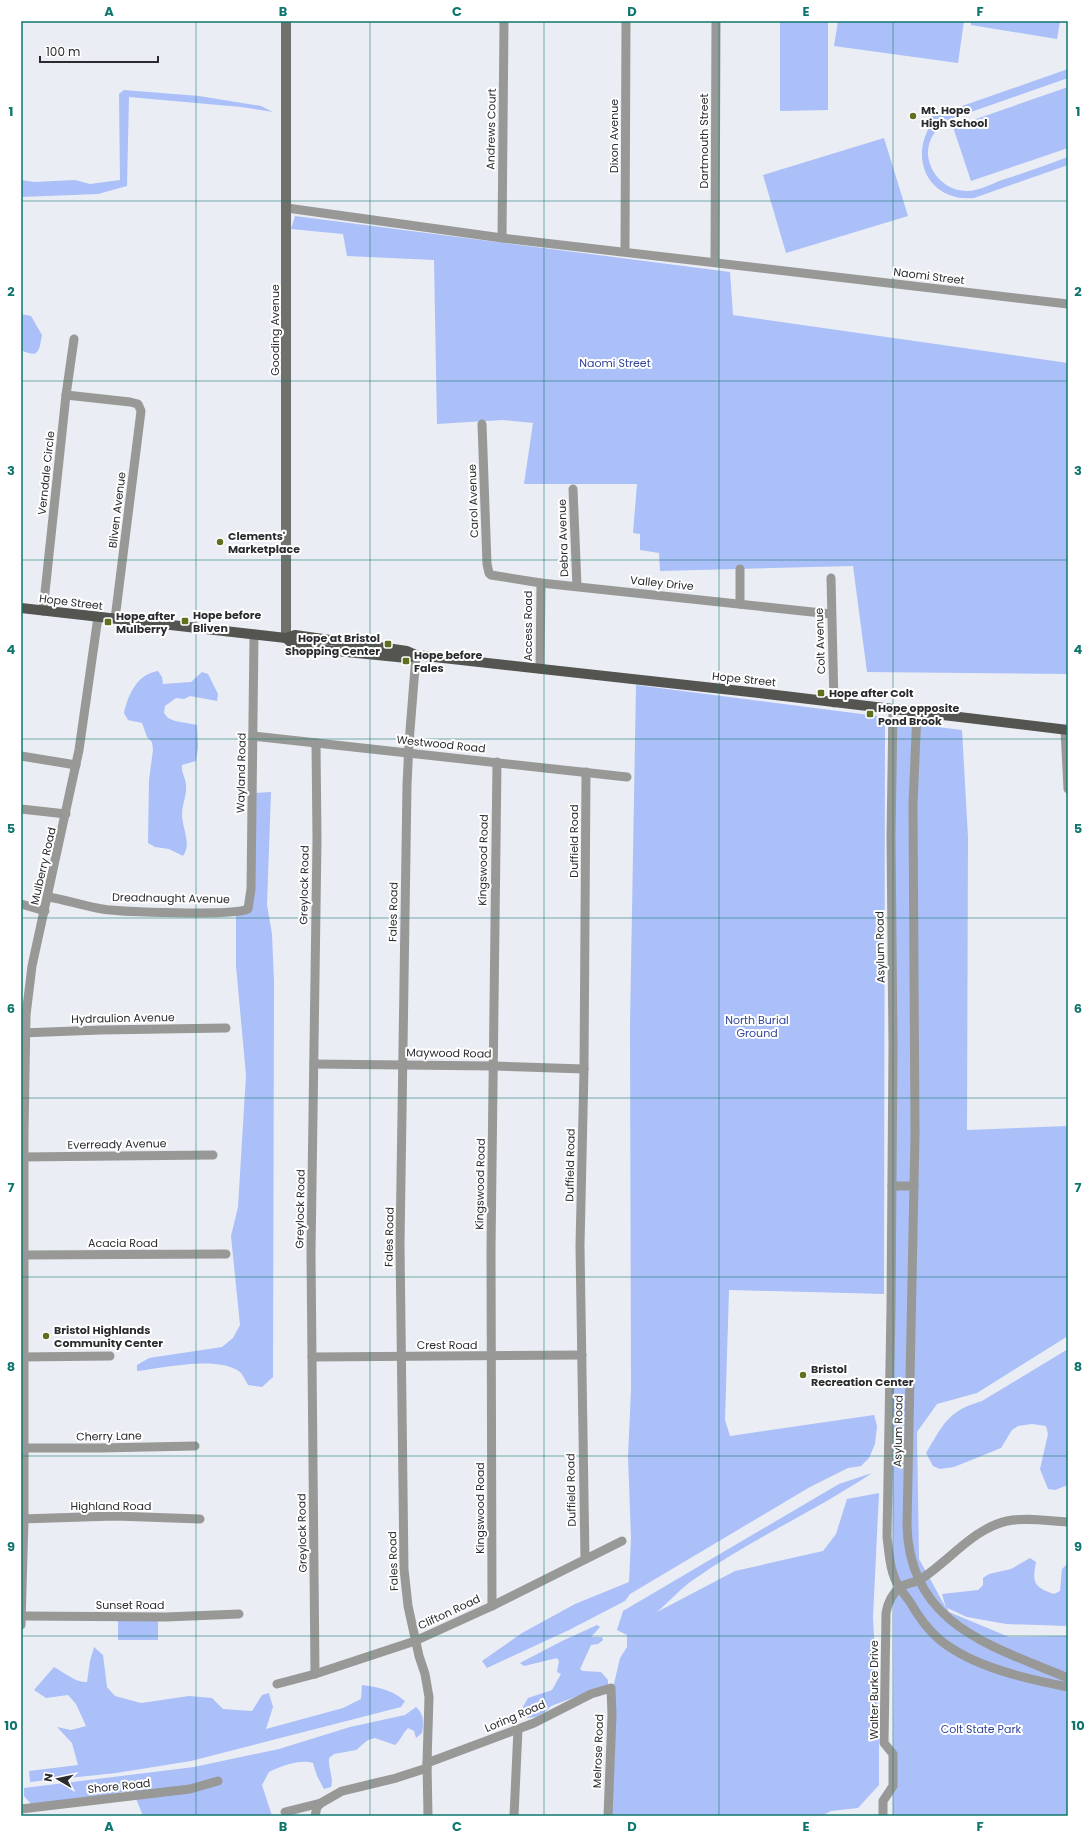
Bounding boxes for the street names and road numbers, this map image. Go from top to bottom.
street label: Andrews Court [482,88,500,170]
street label: Dartmouth Street [696,94,712,188]
street label: Dixon Avenue [606,99,622,173]
street label: Naomi Street [893,264,965,288]
street label: Gooding Avenue [267,284,283,376]
street label: Verndale Circle [34,430,58,516]
street label: Carol Avenue [464,464,482,538]
street label: Bliven Avenue [104,471,130,549]
street label: Debra Avenue [554,499,572,577]
street label: Valley Drive [629,572,695,594]
street label: Hope Street [38,590,104,614]
street label: Access Road [520,591,536,661]
street label: Colt Avenue [811,607,829,675]
street label: Hope Street [711,668,777,690]
street label: Westwood Road [396,731,486,757]
street label: Wayland Road [232,733,250,813]
street label: Duffield Road [566,804,582,878]
street label: Kingswood Road [474,814,492,906]
street label: Mulberry Road [26,826,60,906]
street label: Greylock Road [295,845,313,925]
street label: Fales Road [384,882,402,942]
street label: Dreadnaught Avenue [112,889,230,907]
street label: Asylum Road [871,911,889,983]
street label: Hydraulion Avenue [71,1009,175,1027]
street label: Maywood Road [406,1044,492,1062]
street label: Duffield Road [561,1128,579,1202]
street label: Everready Avenue [67,1135,167,1153]
street label: Kingswood Road [471,1138,489,1230]
street label: Greylock Road [291,1169,309,1249]
street label: Fales Road [380,1207,398,1267]
street label: Acacia Road [88,1235,158,1251]
street label: Crest Road [417,1337,477,1353]
street label: Asylum Road [889,1395,907,1467]
street label: Cherry Lane [76,1427,142,1445]
street label: Duffield Road [562,1453,580,1527]
street label: Kingswood Road [472,1462,488,1554]
street label: Greylock Road [293,1493,311,1573]
street label: Highland Road [71,1498,151,1514]
street label: Fales Road [384,1531,402,1591]
street label: Clifton Road [415,1591,483,1633]
street label: Sunset Road [96,1597,164,1613]
street label: Walter Burke Drive [866,1640,882,1740]
street label: Loring Road [482,1696,548,1736]
street label: Melrose Road [589,1714,607,1788]
street label: Shore Road [87,1775,151,1797]

